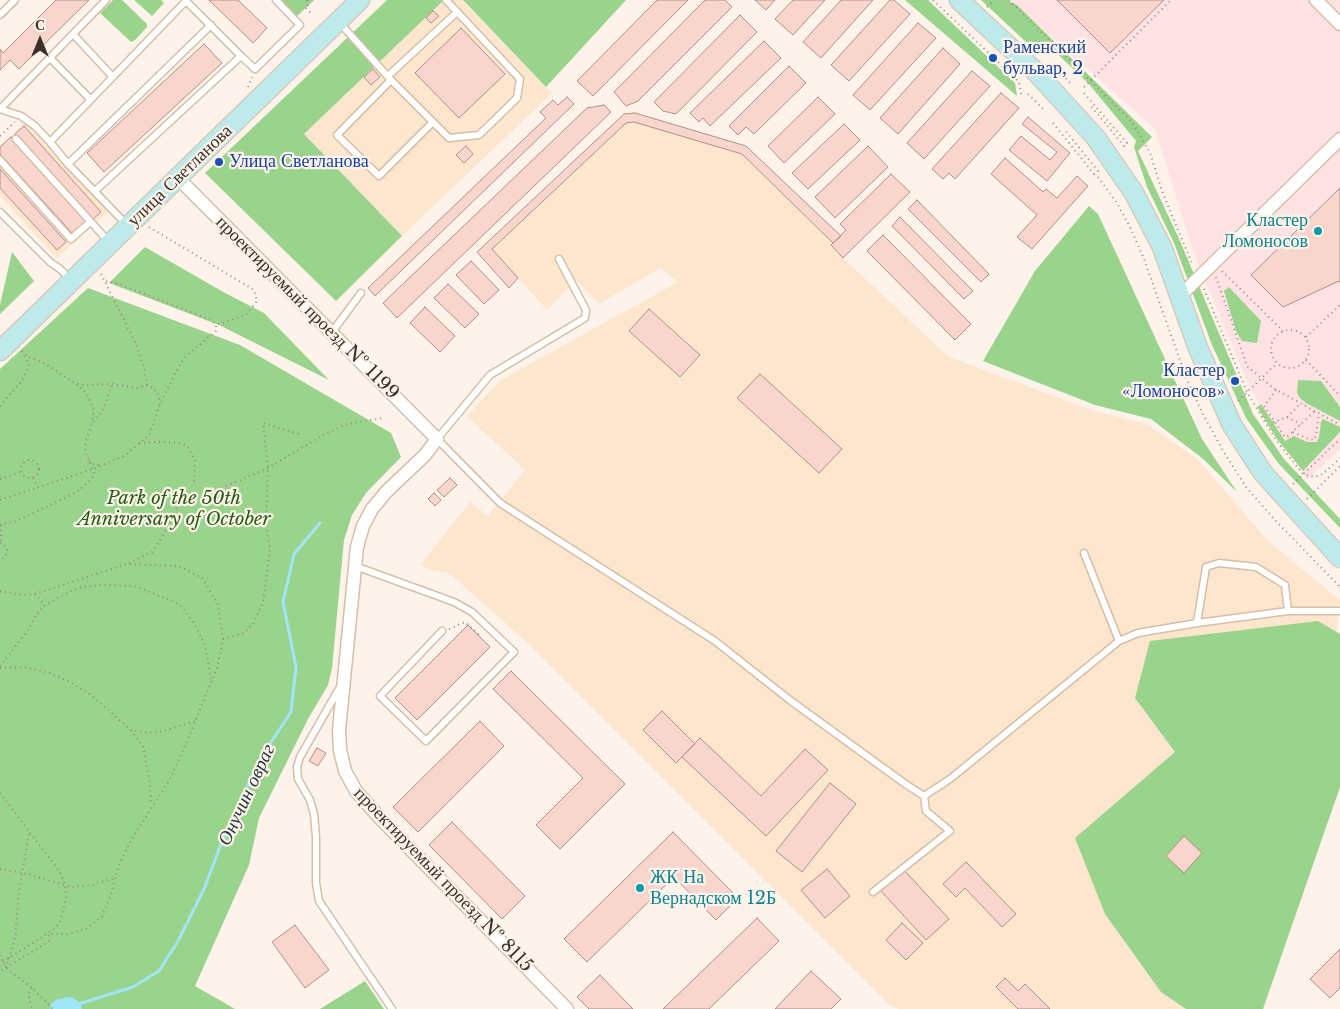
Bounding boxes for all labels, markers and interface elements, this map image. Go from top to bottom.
north arrow [15,15,65,65]
text: С [35,16,45,34]
place label: Раменский бульвар, 2 [1003,37,1086,80]
marker: Раменский бульвар, 2 [987,52,999,64]
street label: улица Светланова [123,121,237,231]
place label: Улица Светланова [229,151,369,173]
marker: Улица Светланова [213,156,225,168]
place label: Кластер Ломоносов [1223,210,1308,252]
street label: проектируемый проезд № 1199 [211,212,403,404]
marker: Кластер Ломоносов [1312,225,1324,237]
place label: Кластер «Ломоносов» [1122,360,1225,402]
marker: Кластер «Ломоносов» [1229,375,1241,387]
park label: Park of the 50th Anniversary of October [77,488,271,530]
water label: Онучин овраг [214,741,280,849]
street label: проектируемый проезд № 8115 [349,783,537,977]
place label: ЖК На Вернадском 12Б [650,867,776,910]
marker: ЖК На Вернадском 12Б [634,882,646,894]

